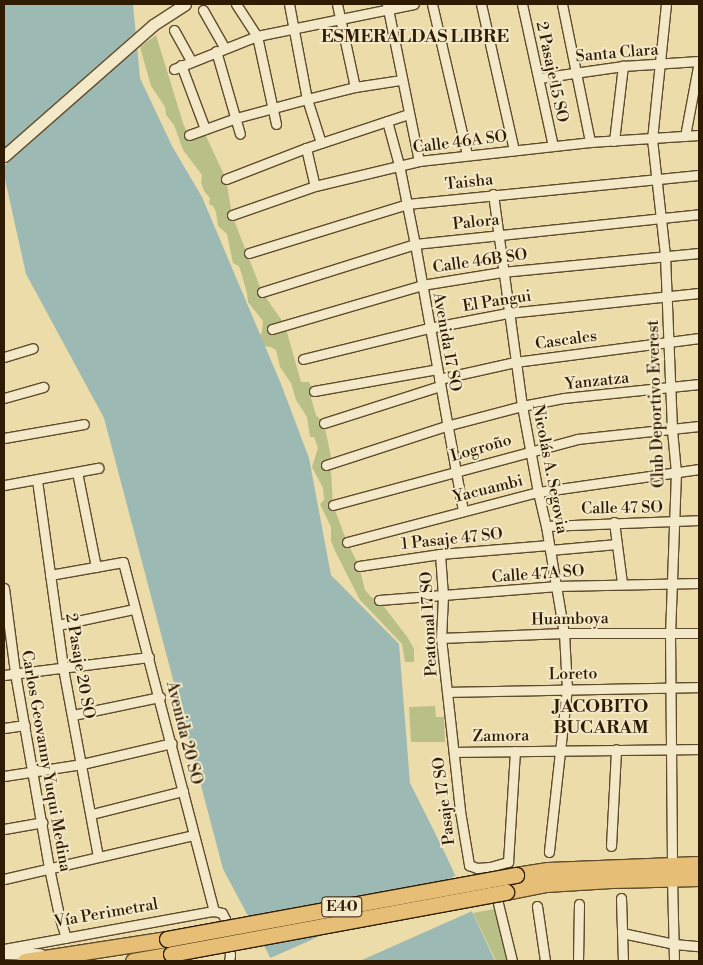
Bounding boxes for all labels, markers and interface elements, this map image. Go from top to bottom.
street label: 2 Pasaje 15 SO [532,20,572,124]
district label: ESMERALDAS LIBRE [321,26,509,48]
street label: Santa Clara [575,40,659,66]
street label: Calle 46A SO [412,127,508,157]
street label: Taisha [444,170,494,194]
street label: Palora [452,210,500,234]
street label: Calle 46B SO [431,245,529,277]
street label: El Pangui [461,286,533,316]
street label: Avenida 17 SO [429,291,465,393]
street label: Club Deportivo Everest [643,320,669,488]
street label: Cascales [534,326,598,354]
street label: Yanzatza [564,368,630,394]
street label: Nicolás A. Segovia [528,403,572,535]
street label: Logroño [448,430,514,466]
street label: Yacuambi [451,471,525,507]
street label: Calle 47 SO [581,498,663,518]
street label: 1 Pasaje 47 SO [400,524,504,554]
street label: Calle 47A SO [491,561,585,587]
street label: Peatonal 17 SO [417,571,441,677]
street label: Huamboya [531,609,609,629]
street label: 2 Pasaje 20 SO [61,612,99,720]
street label: Carlos Geovanny Yuqui Medina [17,649,75,873]
street label: Loreto [548,664,598,684]
street label: Avenida 20 SO [162,679,206,787]
district label: JACOBITO BUCARAM [553,697,649,740]
street label: Zamora [473,726,529,746]
street label: Pasaje 17 SO [429,756,459,846]
street label: Vía Perimetral [53,894,159,932]
road number: E40 [321,894,363,920]

